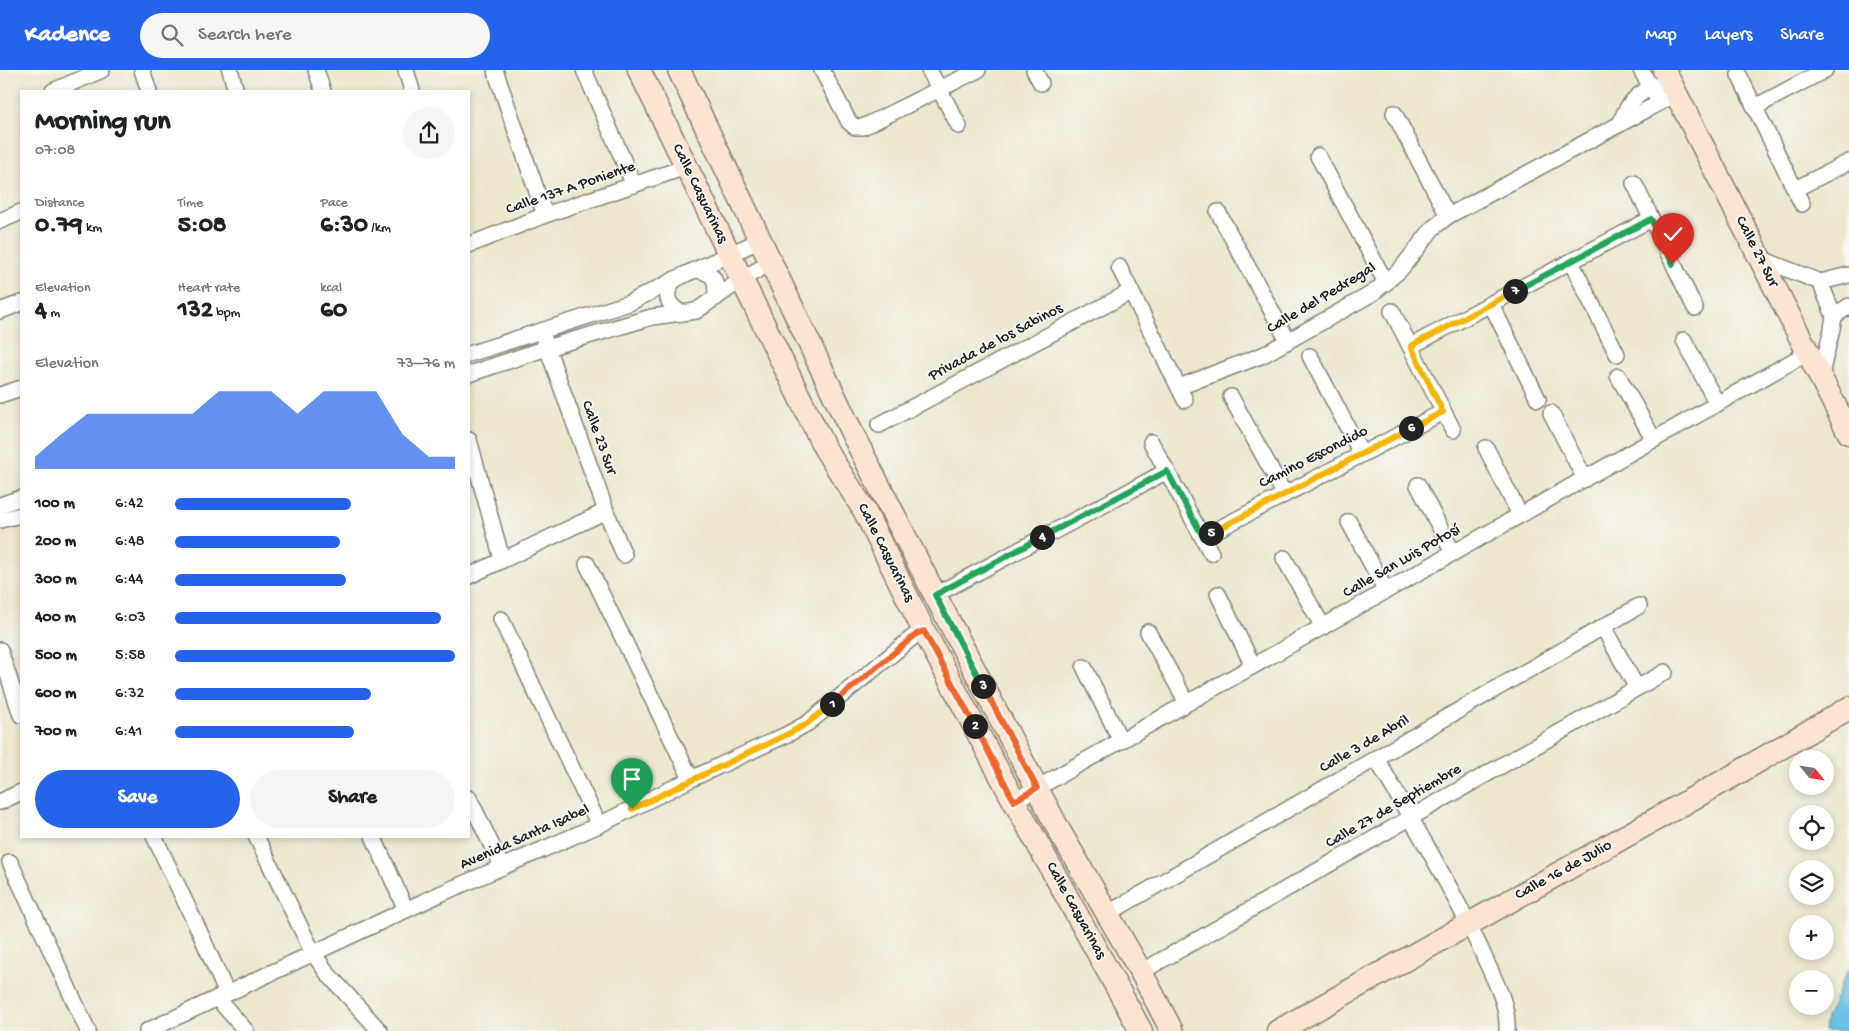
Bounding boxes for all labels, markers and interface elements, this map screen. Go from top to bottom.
search box [140,13,490,58]
text: Kadence [25,21,110,50]
icon: search [158,21,186,49]
text: Search here [198,24,292,47]
text: Map [1645,25,1677,46]
text: Layers [1705,25,1752,46]
text: Share [1780,25,1824,46]
text: Morning run [35,106,170,139]
button: share [403,107,455,159]
street label: Calle Casuarinas [667,141,732,248]
text: 07:08 [35,142,75,161]
street label: Calle 137 A Poniente [504,158,639,220]
text: Distance [35,195,84,212]
text: Time [178,195,203,212]
text: Pace [320,195,348,212]
text: 0.79 [35,212,83,241]
text: 5:08 [178,212,227,241]
text: 6:30 [320,212,368,241]
pin [1652,213,1694,264]
street label: Calle 27 Sur [1730,213,1783,292]
text: km [83,220,102,237]
text: /km [368,220,391,237]
icon: check [1659,220,1687,248]
street label: Calle del Pedregal [1264,259,1380,339]
pin: 7 [1502,278,1528,304]
text: Elevation [35,280,91,297]
text: Heart rate [178,280,240,297]
text: kcal [320,280,342,297]
text: 7 [1512,283,1519,300]
text: 4 [35,297,47,326]
text: 132 [178,297,213,326]
text: 60 [320,297,347,326]
street label: Privada de los Sabinos [925,299,1067,387]
text: m [47,305,60,322]
text: bpm [213,305,241,322]
text: Elevation [35,355,99,374]
text: 73–76 m [397,355,455,374]
street label: Calle 23 Sur [576,398,621,479]
pin: 6 [1398,416,1424,440]
text: 6 [1408,420,1415,437]
street label: Camino Escondido [1256,422,1372,494]
text: 100 m [35,495,75,514]
text: 6:42 [115,495,144,514]
street label: Calle Casuarinas [852,501,918,606]
pin: 5 [1198,520,1224,546]
street label: Calle San Luis Potosí [1340,520,1464,603]
pin: 4 [1030,524,1054,550]
text: 5 [1208,525,1215,542]
text: 4 [1039,529,1046,546]
text: 200 m [35,533,76,552]
text: 6:48 [115,533,144,552]
text: 300 m [35,571,77,590]
text: 6:44 [115,571,143,590]
text: 400 m [35,609,76,628]
text: 6:03 [115,609,146,628]
text: 500 m [35,647,77,666]
text: 5:58 [115,647,146,666]
pin: 3 [970,674,996,698]
text: 3 [980,678,987,695]
text: 600 m [35,685,76,704]
text: 6:32 [115,685,144,704]
pin: 1 [820,692,844,716]
text: 1 [830,696,835,713]
street label: Calle 3 de Abril [1317,712,1413,778]
pin: 2 [962,714,988,738]
text: 2 [972,718,979,735]
text: 700 m [35,723,77,742]
text: 6:41 [115,723,142,742]
north arrow [1789,750,1834,795]
map controls [1789,750,1834,1015]
pin [611,758,653,809]
street label: Calle 27 de Septiembre [1323,760,1466,854]
icon: arrive [618,765,646,793]
button: Save [35,770,240,828]
button: Share [250,770,455,828]
street label: Avenida Santa Isabel [457,801,593,875]
button: locate [1789,805,1834,850]
street label: Calle 16 de Julio [1512,837,1616,905]
street label: Calle Casuarinas [1041,859,1110,964]
button: layers [1789,860,1834,905]
button: + [1789,915,1834,960]
button: − [1789,970,1834,1015]

